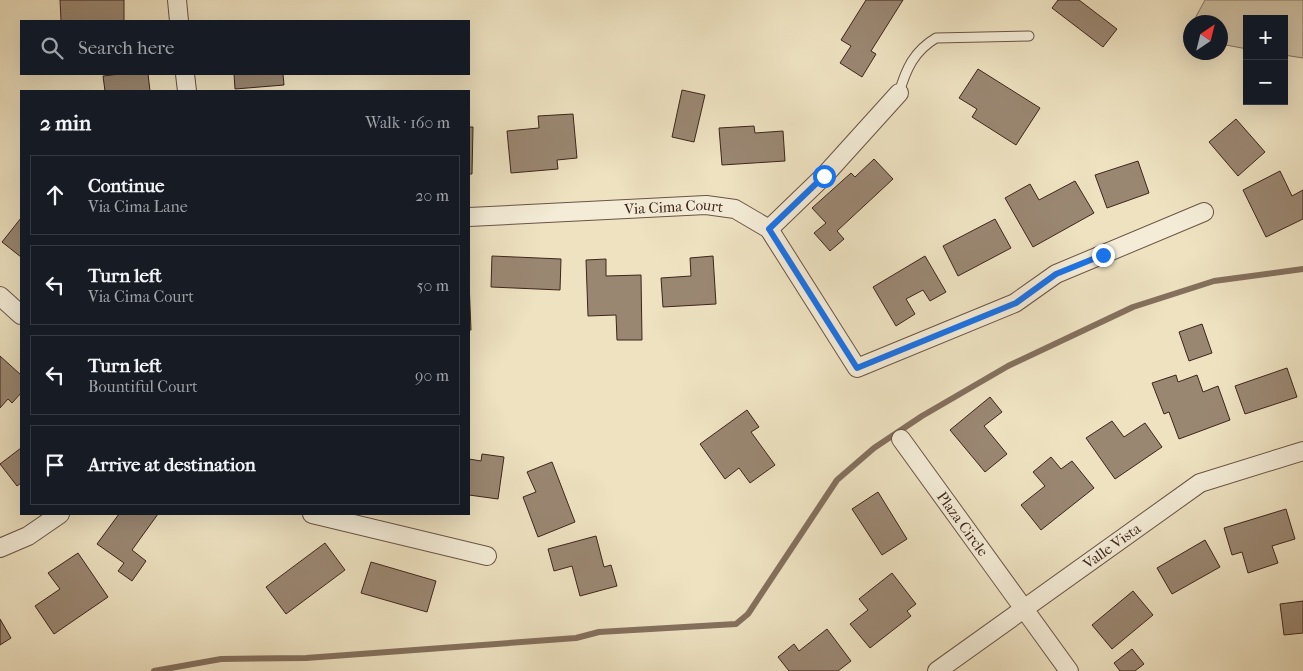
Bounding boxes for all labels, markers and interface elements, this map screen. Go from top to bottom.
north arrow [1183,15,1228,60]
map controls [1243,15,1288,105]
button: + [1243,15,1288,60]
search box [20,20,470,75]
icon: search [38,34,66,62]
text: Search here [78,37,174,59]
button: − [1243,60,1288,105]
text: 2 min [40,111,91,135]
text: Walk · 160 m [365,113,450,132]
route start [813,165,836,188]
text: Continue [88,175,164,197]
icon: ahead [41,181,69,209]
text: 20 m [415,186,449,205]
street label: Via Cima Court [623,196,725,218]
text: Via Cima Lane [88,197,188,216]
route end [1092,244,1115,267]
text: Turn left [88,265,162,287]
icon: left [41,271,69,299]
text: 50 m [417,276,449,295]
text: Via Cima Court [88,287,194,306]
text: Turn left [88,355,162,377]
icon: left [41,361,69,389]
text: 90 m [415,366,449,385]
text: Bountiful Court [88,377,198,396]
icon: arrive [41,451,69,479]
text: Arrive at destination [88,454,256,476]
street label: Plaza Circle [933,488,992,560]
street label: Valle Vista [1079,519,1145,573]

